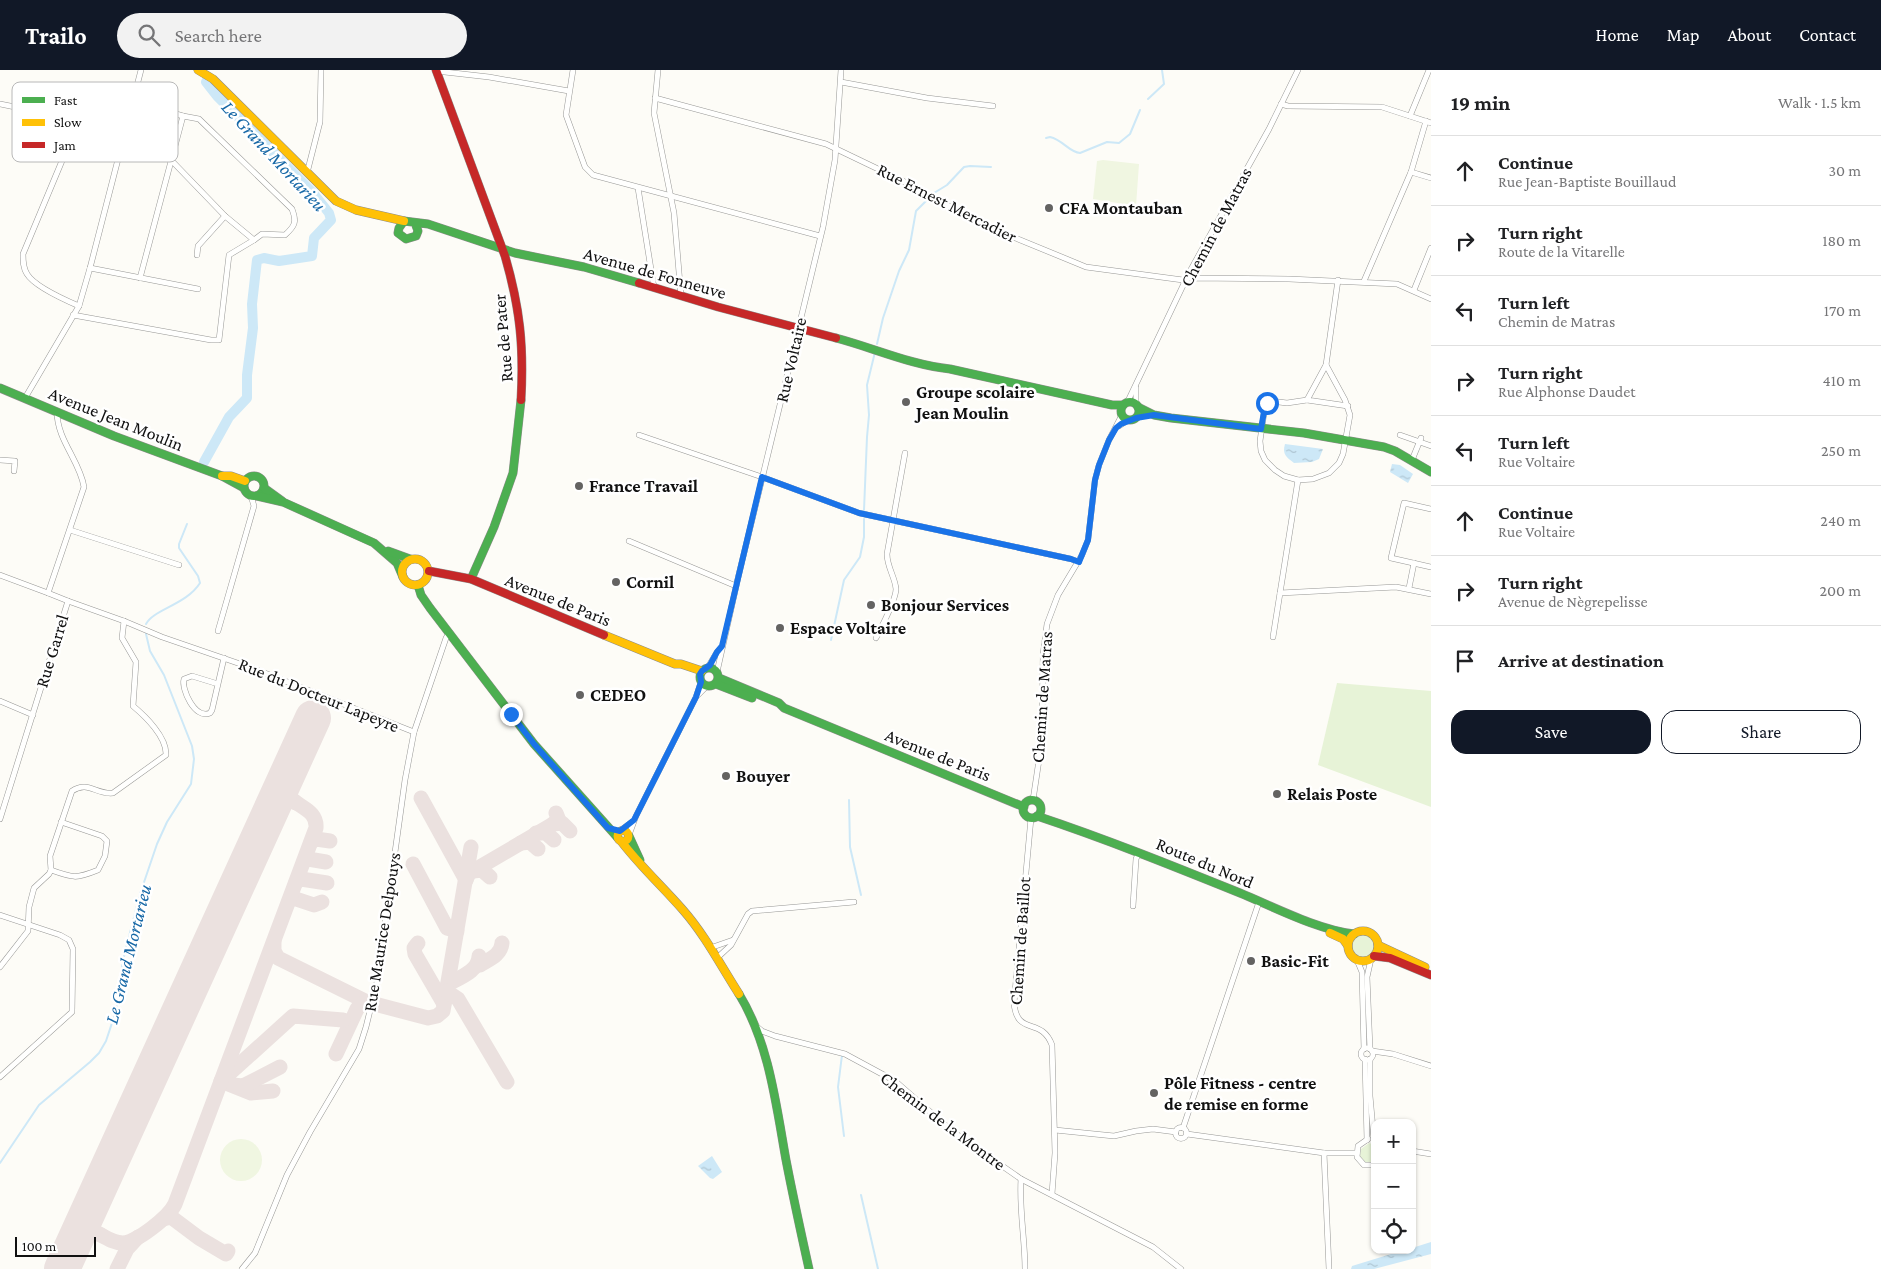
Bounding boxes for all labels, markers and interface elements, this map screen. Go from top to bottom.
search box [117,13,467,58]
icon: search [135,21,163,49]
text: Trailo [25,22,87,49]
text: Search here [175,25,262,46]
text: Home [1596,25,1639,45]
text: Map [1667,25,1699,45]
text: About [1727,25,1771,45]
text: Contact [1799,25,1856,45]
legend [12,82,178,162]
text: 19 min [1451,91,1510,115]
text: Fast [54,92,78,108]
text: Walk · 1.5 km [1778,94,1861,111]
water label: Le Grand Mortarieu [218,97,331,216]
text: Slow [54,114,82,130]
text: Jam [52,137,76,153]
text: Continue [1498,152,1573,173]
icon: ahead [1451,157,1479,185]
street label: Rue Ernest Mercadier [874,159,1021,247]
text: 30 m [1829,162,1861,179]
street label: Chemin de Matras [1176,164,1256,290]
text: Rue Jean-Baptiste Bouillaud [1498,173,1676,190]
place label: CFA Montauban [1059,198,1183,218]
marker: CFA Montauban [1043,202,1055,214]
text: Turn right [1498,222,1583,243]
icon: right [1451,227,1479,255]
text: 180 m [1822,232,1861,249]
street label: Avenue de Fonneuve [581,243,729,303]
text: Route de la Vitarelle [1498,243,1625,260]
street label: Rue de Pater [489,292,517,383]
text: Turn left [1498,292,1570,313]
icon: left [1451,297,1479,325]
text: 170 m [1824,302,1861,319]
text: Chemin de Matras [1498,313,1615,330]
street label: Rue Voltaire [772,315,811,404]
text: Turn right [1498,362,1583,383]
icon: right [1451,367,1479,395]
text: 410 m [1823,372,1861,389]
place label: Groupe scolaire Jean Moulin [914,382,1035,423]
street label: Avenue Jean Moulin [46,383,187,455]
text: Rue Alphonse Daudet [1498,383,1636,400]
route start [1256,392,1279,415]
marker: Groupe scolaire Jean Moulin [900,396,912,408]
text: Turn left [1498,432,1570,453]
icon: left [1451,437,1479,465]
text: 250 m [1821,442,1861,459]
text: Rue Voltaire [1498,453,1575,470]
place label: France Travail [589,476,698,496]
marker: France Travail [573,480,585,492]
text: Continue [1498,502,1573,523]
icon: ahead [1451,507,1479,535]
text: 240 m [1820,512,1861,529]
text: Rue Voltaire [1498,523,1575,540]
street label: Avenue de Paris [502,570,614,630]
place label: Cornil [626,572,674,592]
text: Turn right [1498,572,1583,593]
marker: Cornil [610,576,622,588]
icon: right [1451,577,1479,605]
text: 200 m [1819,582,1861,599]
text: Avenue de Nègrepelisse [1498,593,1648,610]
place label: Bonjour Services [881,595,1009,616]
marker: Bonjour Services [865,599,877,611]
street label: Rue Garrel [31,612,73,690]
place label: Espace Voltaire [790,618,906,638]
marker: Espace Voltaire [774,622,786,634]
street label: Chemin de Matras [1027,631,1057,763]
icon: arrive [1451,647,1479,675]
text: Arrive at destination [1498,650,1664,671]
street label: Rue du Docteur Lapeyre [236,654,402,736]
place label: CEDEO [590,685,646,705]
marker: CEDEO [574,689,586,701]
route end [500,703,523,726]
button: Save [1451,710,1651,754]
button: Share [1661,710,1861,754]
street label: Avenue de Paris [882,725,994,785]
place label: Bouyer [736,766,790,786]
marker: Bouyer [720,770,732,782]
place label: Relais Poste [1287,784,1377,804]
marker: Relais Poste [1271,788,1283,800]
street label: Route du Nord [1153,833,1257,893]
street label: Rue Maurice Delpouys [360,851,404,1013]
street label: Chemin de Baillot [1006,875,1035,1006]
water label: Le Grand Mortarieu [101,882,156,1026]
place label: Basic-Fit [1261,951,1329,971]
marker: Basic-Fit [1245,955,1257,967]
street label: Chemin de la Montre [877,1068,1009,1174]
place label: Pôle Fitness - centre de remise en forme [1164,1073,1316,1114]
marker: Pôle Fitness - centre de remise en forme [1148,1087,1160,1099]
map controls [1371,1119,1416,1254]
button: + [1371,1119,1416,1164]
button: − [1371,1164,1416,1209]
button: locate [1371,1209,1416,1254]
scale bar [15,1234,96,1257]
text: 100 m [22,1238,56,1254]

